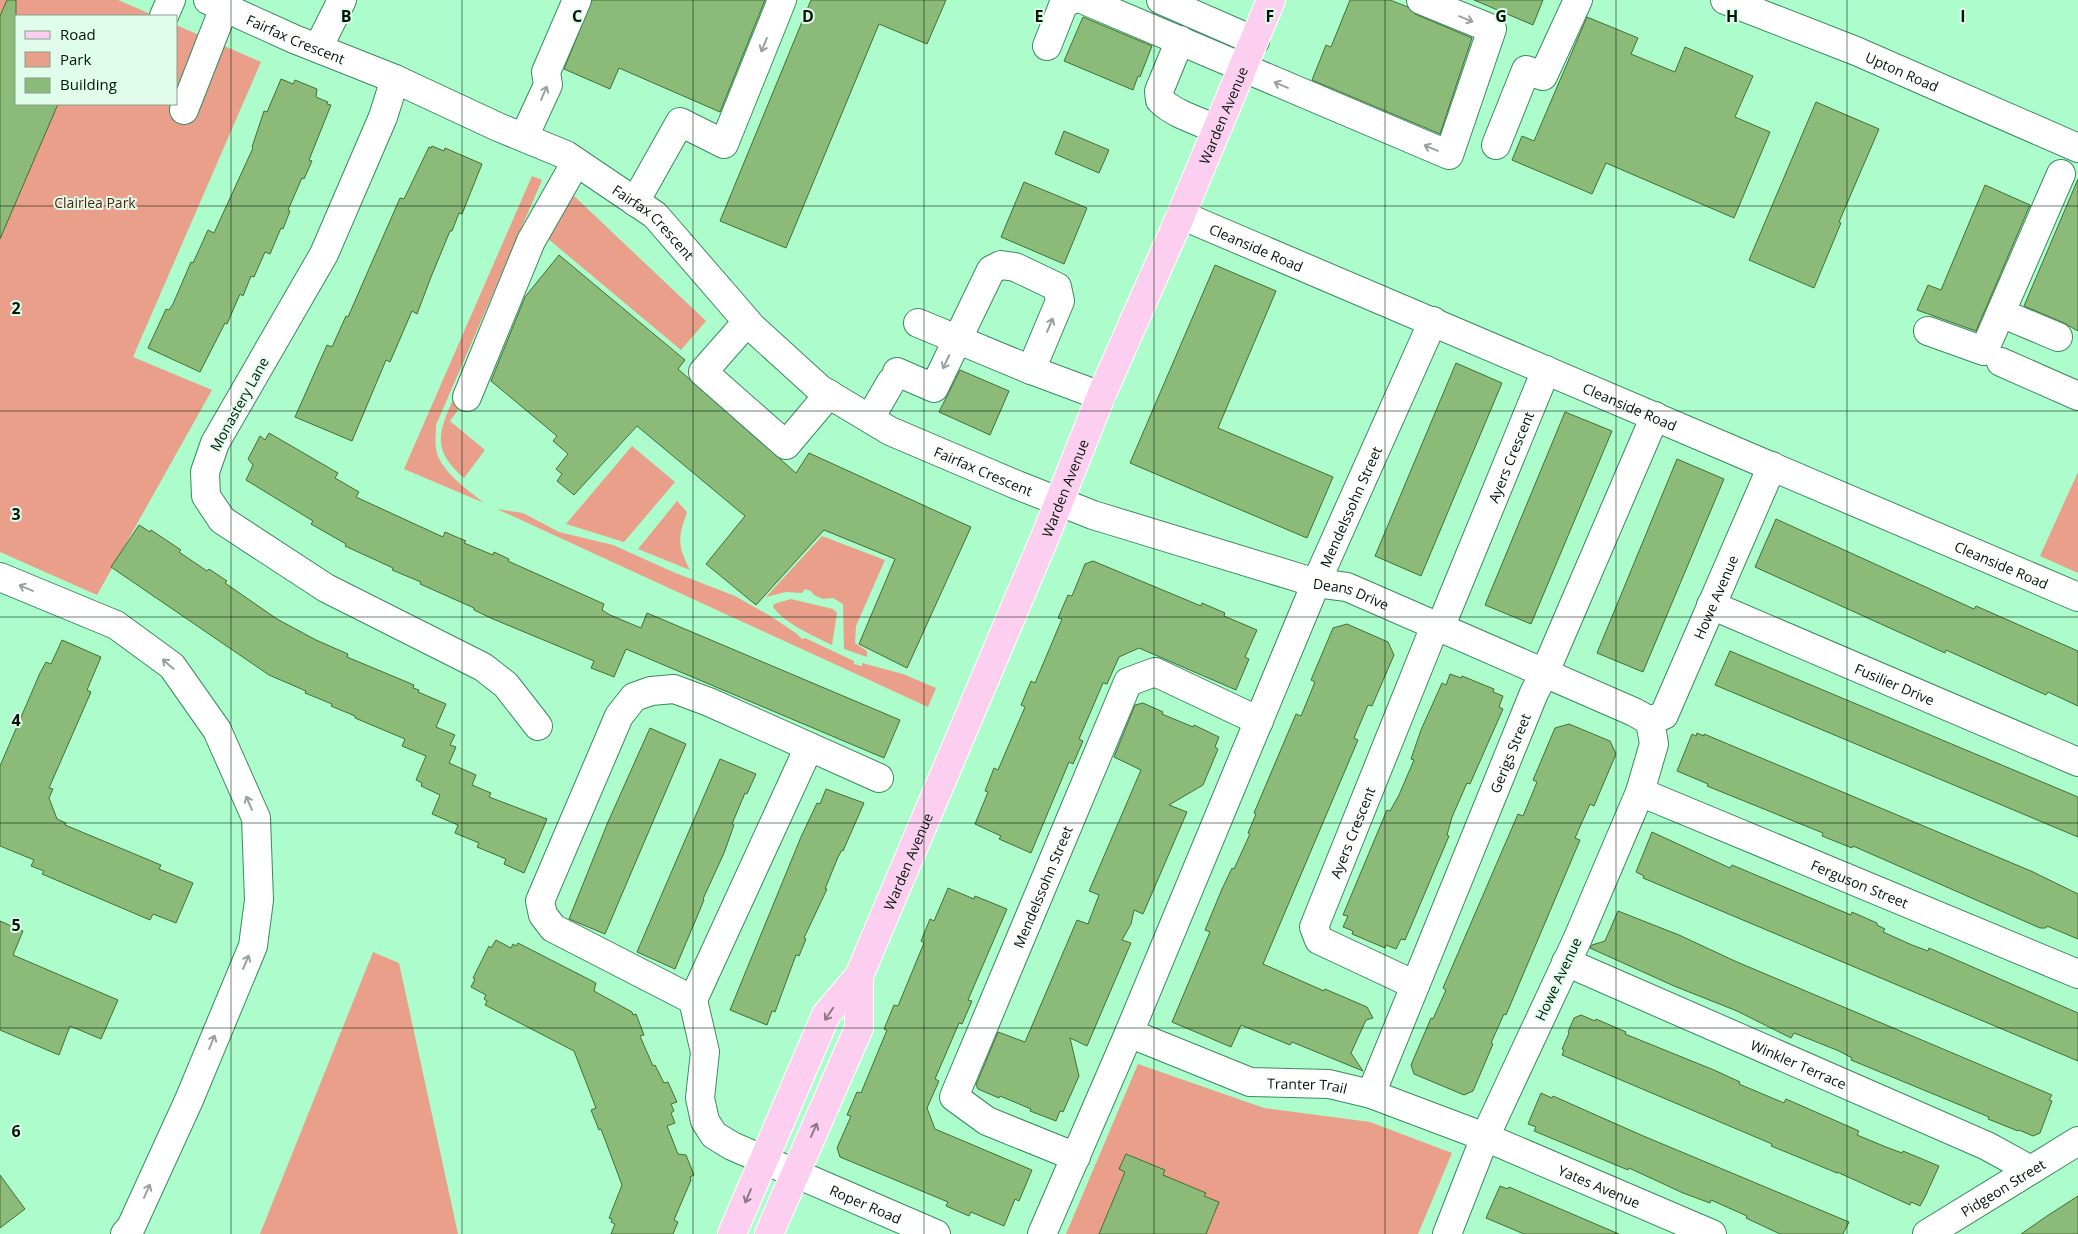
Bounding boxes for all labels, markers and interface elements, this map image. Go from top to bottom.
text: B [341,5,351,27]
text: C [572,5,582,27]
text: D [802,5,814,27]
text: E [1035,5,1044,27]
text: F [1266,5,1274,27]
text: G [1495,5,1507,27]
text: H [1726,5,1738,27]
text: I [1960,5,1966,27]
street label: Fairfax Crescent [244,9,348,68]
one-way arrow [1458,14,1473,24]
legend [15,15,178,105]
text: Road [60,24,96,44]
one-way arrow [759,37,768,52]
street label: Upton Road [1863,47,1942,95]
text: Park [60,49,91,69]
street label: Warden Avenue [1194,63,1252,167]
text: Building [60,74,117,94]
one-way arrow [1274,80,1289,89]
one-way arrow [540,86,550,101]
one-way arrow [1424,142,1439,152]
street label: Fairfax Crescent [609,180,699,264]
park label: Clairlea Park [54,193,136,212]
street label: Cleanside Road [1207,219,1306,276]
text: 2 [11,297,21,319]
one-way arrow [1045,318,1055,333]
street label: Monastery Lane [205,353,273,454]
one-way arrow [940,354,950,369]
street label: Cleanside Road [1580,378,1680,435]
street label: Ayers Crescent [1483,408,1538,505]
street label: Warden Avenue [1036,436,1093,540]
street label: Fairfax Crescent [931,441,1035,500]
street label: Mendelssohn Street [1315,443,1385,570]
text: 3 [11,503,21,525]
street label: Cleanside Road [1952,536,2052,593]
street label: Howe Avenue [1689,552,1742,642]
street label: Deans Drive [1312,573,1392,614]
one-way arrow [19,582,34,592]
one-way arrow [162,658,175,669]
street label: Fusilier Drive [1852,658,1938,709]
text: 4 [11,709,21,731]
street label: Gerigs Street [1485,710,1534,796]
street label: Ayers Crescent [1325,784,1379,881]
one-way arrow [244,796,254,811]
street label: Warden Avenue [879,810,937,913]
street label: Mendelssohn Street [1008,823,1076,951]
street label: Ferguson Street [1808,855,1911,912]
text: 5 [11,914,21,936]
street label: Howe Avenue [1530,934,1586,1024]
one-way arrow [241,955,251,970]
one-way arrow [823,1007,834,1021]
street label: Winkler Terrace [1748,1034,1850,1093]
one-way arrow [208,1035,218,1050]
street label: Tranter Trail [1267,1073,1349,1098]
text: 6 [11,1120,21,1142]
one-way arrow [810,1123,820,1138]
street label: Pidgeon Street [1957,1154,2049,1221]
street label: Yates Avenue [1555,1160,1644,1212]
street label: Roper Road [827,1180,905,1228]
one-way arrow [142,1184,152,1199]
one-way arrow [743,1188,753,1203]

